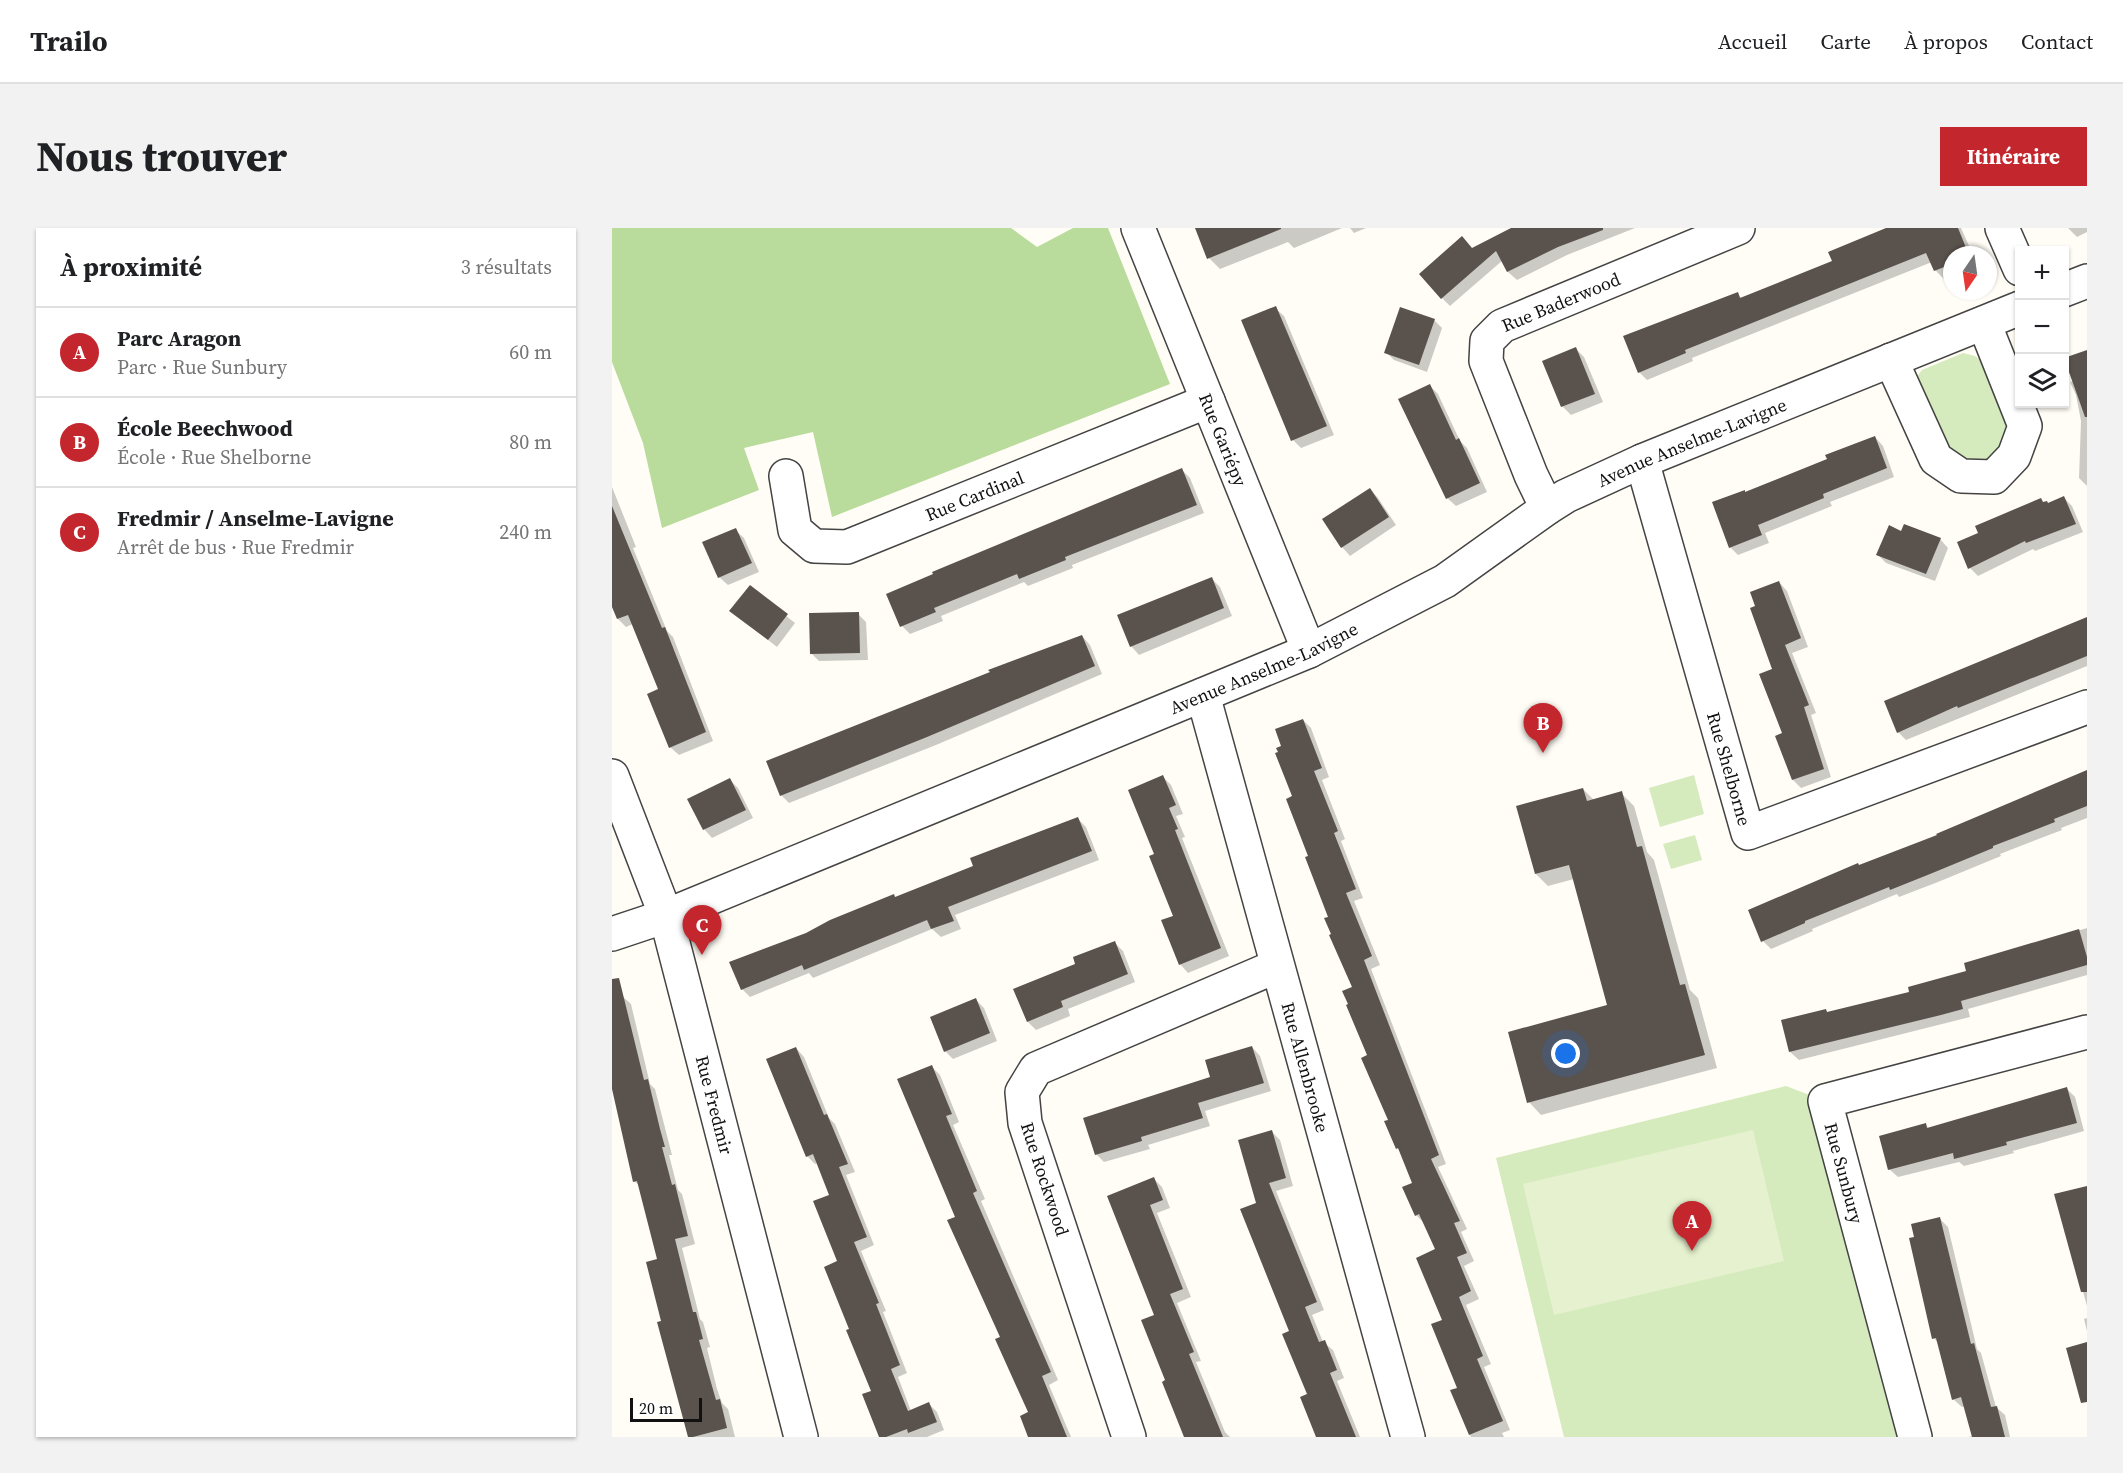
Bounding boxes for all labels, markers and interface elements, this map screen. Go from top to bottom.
text: Trailo [30,22,108,60]
text: Accueil [1718,27,1787,56]
text: Carte [1820,27,1871,56]
text: À propos [1904,27,1988,56]
text: Contact [2021,27,2093,56]
text: Nous trouver [36,127,287,185]
button: Itinéraire [1940,127,2087,186]
north arrow [1943,246,1997,300]
map controls [2015,246,2069,408]
button: + [2015,246,2069,300]
text: À proximité [60,249,202,285]
text: 3 résultats [461,253,552,281]
street label: Rue Baderwood [1498,266,1624,337]
button: − [2015,300,2069,354]
text: Parc Aragon [117,323,241,353]
text: A [73,338,86,366]
text: 60 m [509,338,552,366]
text: Parc · Rue Sunbury [117,353,287,381]
button: layers [2015,354,2069,408]
street label: Rue Gariépy [1193,389,1254,490]
street label: Avenue Anselme-Lavigne [1593,391,1790,493]
text: École Beechwood [117,413,293,443]
text: B [73,428,86,456]
text: 80 m [509,428,552,456]
text: École · Rue Shelborne [117,443,312,471]
street label: Rue Cardinal [921,464,1027,527]
text: Fredmir / Anselme-Lavigne [117,503,394,533]
text: C [73,518,86,546]
text: 240 m [499,518,552,546]
text: Arrêt de bus · Rue Fredmir [117,533,354,561]
street label: Avenue Anselme-Lavigne [1166,616,1362,720]
pin: B [1524,704,1562,753]
street label: Rue Shelborne [1702,709,1758,829]
pin: C [682,906,722,955]
street label: Rue Allenbrooke [1276,999,1336,1135]
your location [1551,1039,1580,1068]
street label: Rue Fredmir [690,1053,740,1157]
street label: Rue Rockwood [1015,1119,1075,1239]
street label: Rue Sunbury [1819,1120,1870,1227]
pin: A [1672,1202,1712,1251]
scale bar [630,1395,702,1422]
text: 20 m [639,1397,673,1419]

